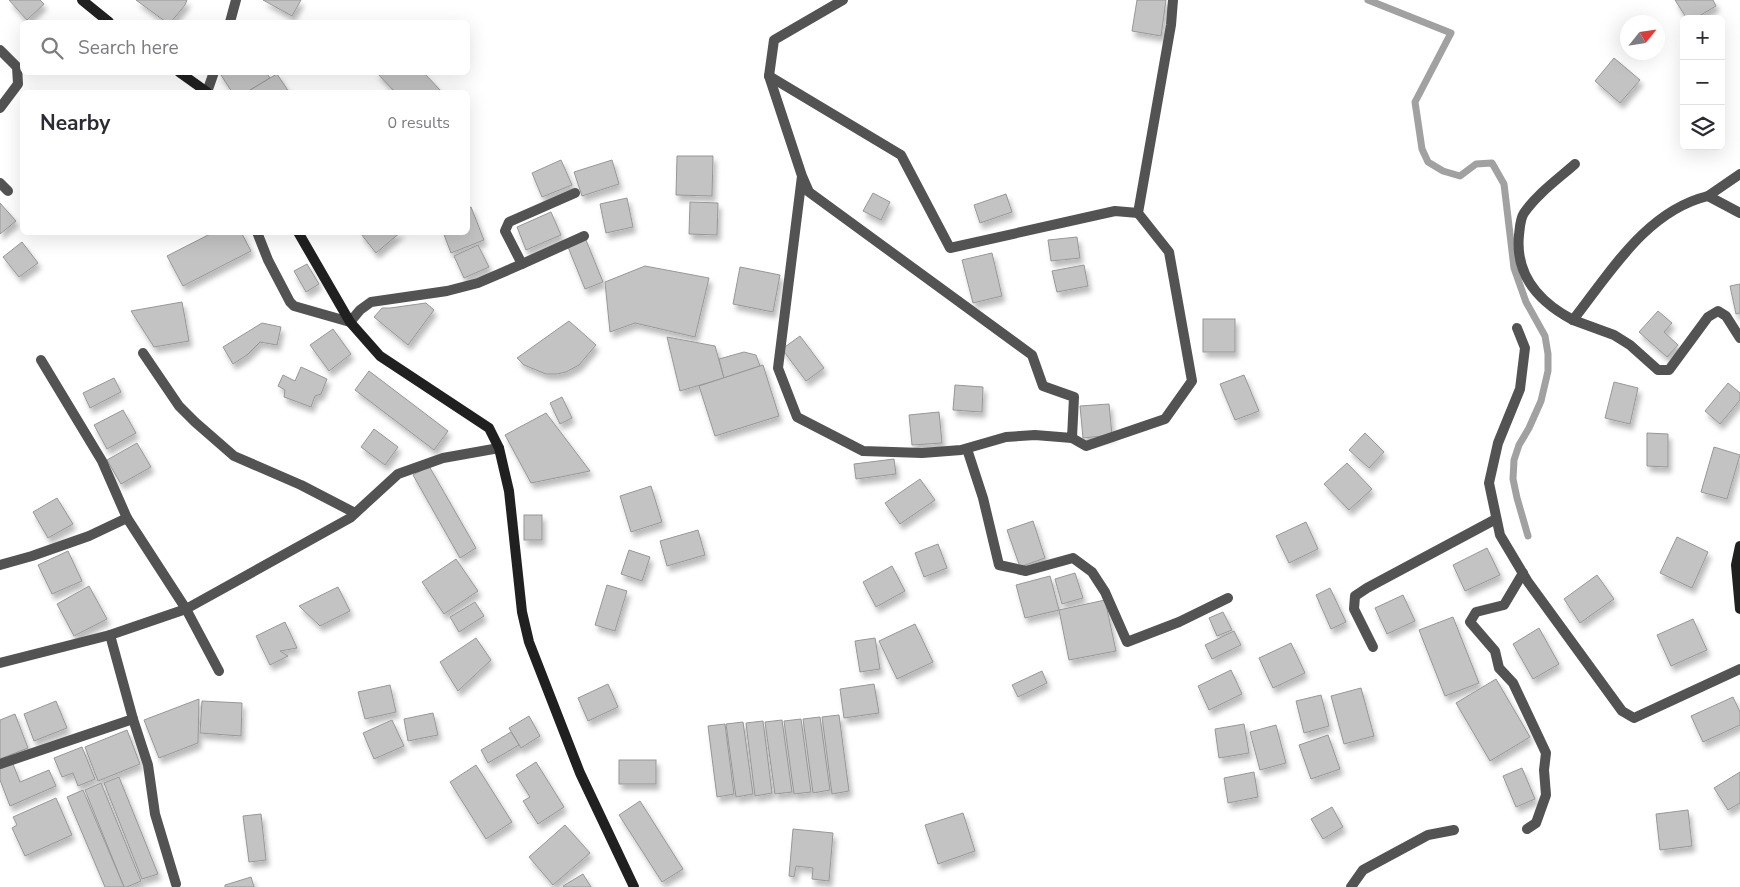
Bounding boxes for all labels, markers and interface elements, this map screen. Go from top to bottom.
north arrow [1620,15,1665,60]
map controls [1680,15,1725,150]
button: + [1680,15,1725,60]
search box [20,20,470,75]
icon: search [38,34,66,62]
text: Search here [78,35,179,61]
button: − [1680,60,1725,105]
button: layers [1680,105,1725,150]
text: Nearby [40,109,110,137]
text: 0 results [388,112,450,134]

